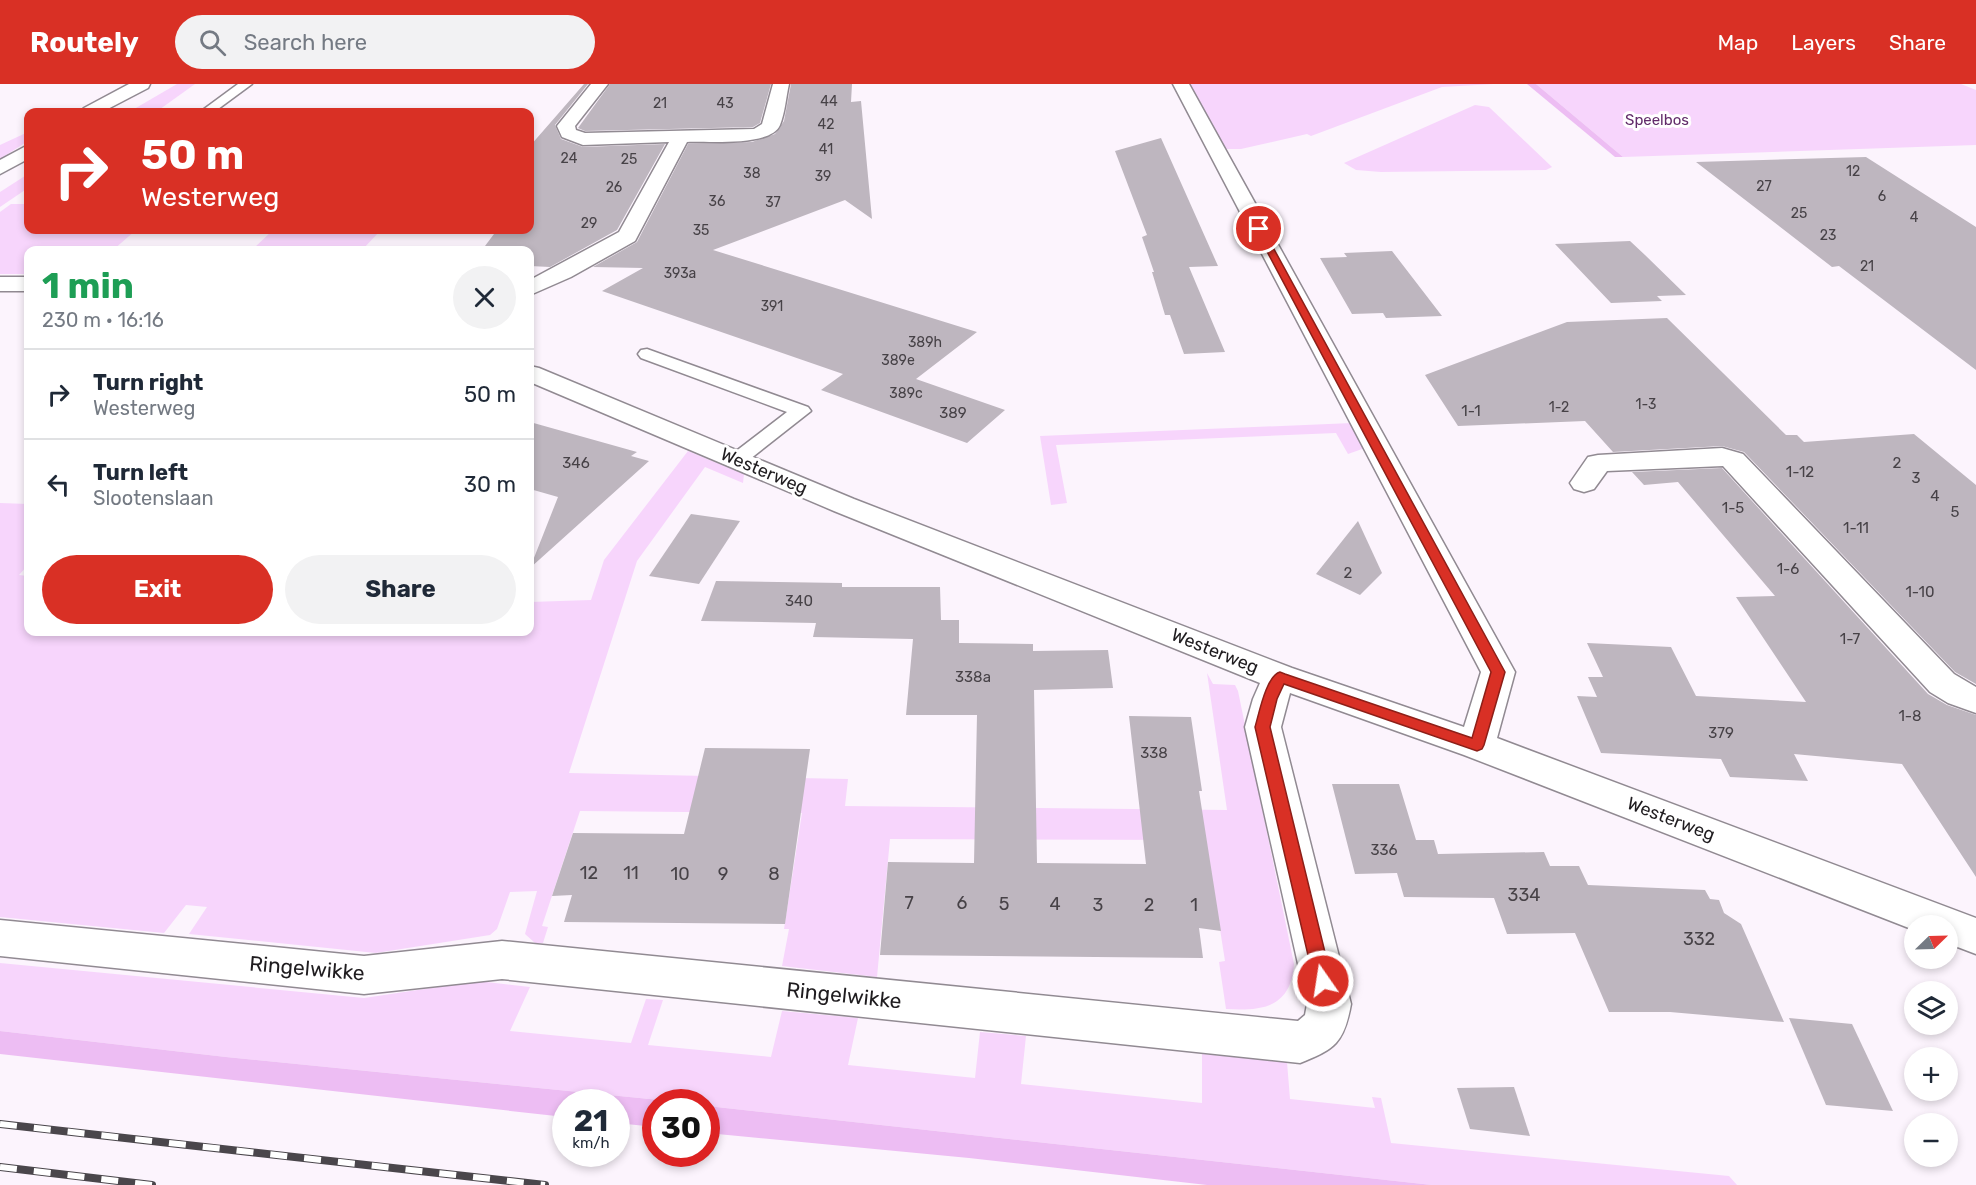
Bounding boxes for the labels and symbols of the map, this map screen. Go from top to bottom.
house number: 44 [820,93,838,110]
house number: 21 [653,95,667,112]
house number: 43 [716,95,734,112]
park label: Speelbos [1625,111,1689,129]
house number: 42 [818,116,834,133]
house number: 41 [819,141,833,158]
house number: 24 [561,150,578,167]
house number: 25 [621,151,637,168]
house number: 12 [1846,163,1860,180]
house number: 38 [743,165,761,182]
house number: 39 [815,168,831,185]
house number: 27 [1756,178,1772,195]
house number: 26 [606,179,622,196]
house number: 6 [1878,188,1886,205]
house number: 36 [709,193,725,210]
house number: 37 [765,194,781,211]
pin [1233,203,1284,254]
house number: 25 [1791,205,1807,222]
house number: 4 [1910,209,1919,226]
house number: 29 [581,215,597,232]
house number: 35 [693,222,709,239]
house number: 23 [1820,227,1836,244]
house number: 21 [1860,258,1874,275]
house number: 393a [664,265,696,282]
house number: 391 [761,298,783,315]
house number: 389h [908,334,942,351]
house number: 389e [881,352,915,369]
house number: 389c [889,385,923,402]
house number: 1-3 [1636,396,1656,413]
house number: 1-2 [1549,399,1569,416]
house number: 1-1 [1461,402,1481,420]
house number: 389 [939,404,967,422]
street label: Westerweg [717,443,811,499]
house number: 346 [562,454,590,472]
house number: 2 [1893,454,1902,472]
house number: 1-12 [1786,463,1814,481]
house number: 3 [1911,469,1921,487]
house number: 4 [1930,487,1940,505]
house number: 1-5 [1722,499,1744,517]
house number: 5 [1951,503,1960,521]
house number: 1-11 [1843,519,1869,537]
house number: 1-6 [1777,560,1799,578]
house number: 2 [1344,564,1353,582]
house number: 1-10 [1905,583,1935,601]
house number: 340 [785,592,813,610]
street label: Westerweg [1168,624,1262,678]
house number: 1-7 [1840,630,1861,648]
house number: 338a [955,668,991,686]
house number: 1-8 [1898,707,1922,725]
house number: 379 [1708,724,1734,742]
house number: 338 [1140,744,1168,762]
street label: Westerweg [1624,792,1718,846]
house number: 336 [1370,841,1398,859]
house number: 12 [580,862,598,884]
house number: 11 [623,862,639,884]
house number: 10 [670,863,690,885]
house number: 9 [718,863,728,885]
house number: 8 [768,863,780,885]
house number: 334 [1508,884,1540,906]
house number: 7 [904,892,914,914]
house number: 6 [957,892,968,914]
house number: 5 [999,893,1009,915]
house number: 4 [1049,893,1061,915]
house number: 3 [1093,894,1103,916]
house number: 2 [1144,894,1154,916]
house number: 1 [1190,894,1198,916]
north arrow [1904,915,1958,969]
house number: 332 [1683,928,1715,950]
position arrow [1291,949,1355,1013]
street label: Ringelwikke [248,951,366,985]
street label: Ringelwikke [785,977,903,1013]
speed limit sign: 30 [642,1089,720,1167]

